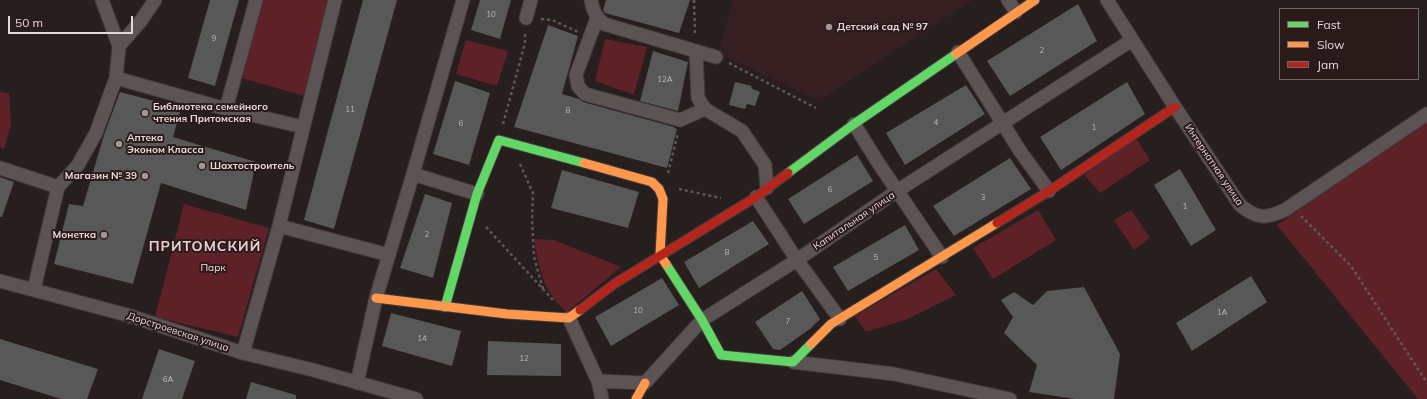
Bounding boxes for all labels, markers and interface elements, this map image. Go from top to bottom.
scale bar [10,8,135,34]
legend [1279,8,1419,80]
house number: 10 [486,10,496,20]
text: 50 m [15,15,43,30]
text: Fast [1317,17,1341,32]
place label: Детский сад № 97 [837,21,928,33]
marker: Детский сад № 97 [824,22,834,32]
house number: 9 [212,34,216,44]
text: Slow [1317,37,1345,52]
house number: 2 [1040,46,1044,56]
text: Jam [1317,57,1339,72]
house number: 12А [657,75,673,85]
place label: Библиотека семейного чтения Притомская [153,101,268,124]
house number: 11 [345,105,355,115]
house number: 8 [566,106,570,116]
marker: Библиотека семейного чтения Притомская [140,108,150,118]
house number: 4 [934,118,938,128]
house number: 6 [459,119,463,129]
street label: Интернатная улица [1182,122,1246,208]
house number: 1 [1092,123,1096,133]
place label: Аптека Эконом Класса [127,132,204,156]
marker: Аптека Эконом Класса [114,139,124,149]
place label: Шахтостроитель [210,160,294,172]
marker: Шахтостроитель [197,161,207,171]
place label: Магазин № 39 [65,170,137,182]
marker: Магазин № 39 [140,171,150,181]
house number: 6 [828,185,832,195]
street label: Капитальная улица [811,189,897,253]
house number: 3 [981,193,985,203]
house number: 1 [1183,202,1187,212]
place label: Монетка [53,229,96,241]
marker: Монетка [99,230,109,240]
house number: 2 [425,230,429,240]
district label: ПРИТОМСКИЙ [149,239,261,255]
house number: 8 [725,248,729,258]
house number: 5 [874,253,878,263]
park label: Парк [200,262,226,274]
house number: 10 [633,306,643,316]
house number: 1А [1217,308,1227,318]
street label: Дорстроевская улица [126,310,230,354]
house number: 7 [786,317,790,327]
house number: 14 [417,334,427,344]
house number: 12 [519,354,529,364]
house number: 6А [163,375,173,385]

